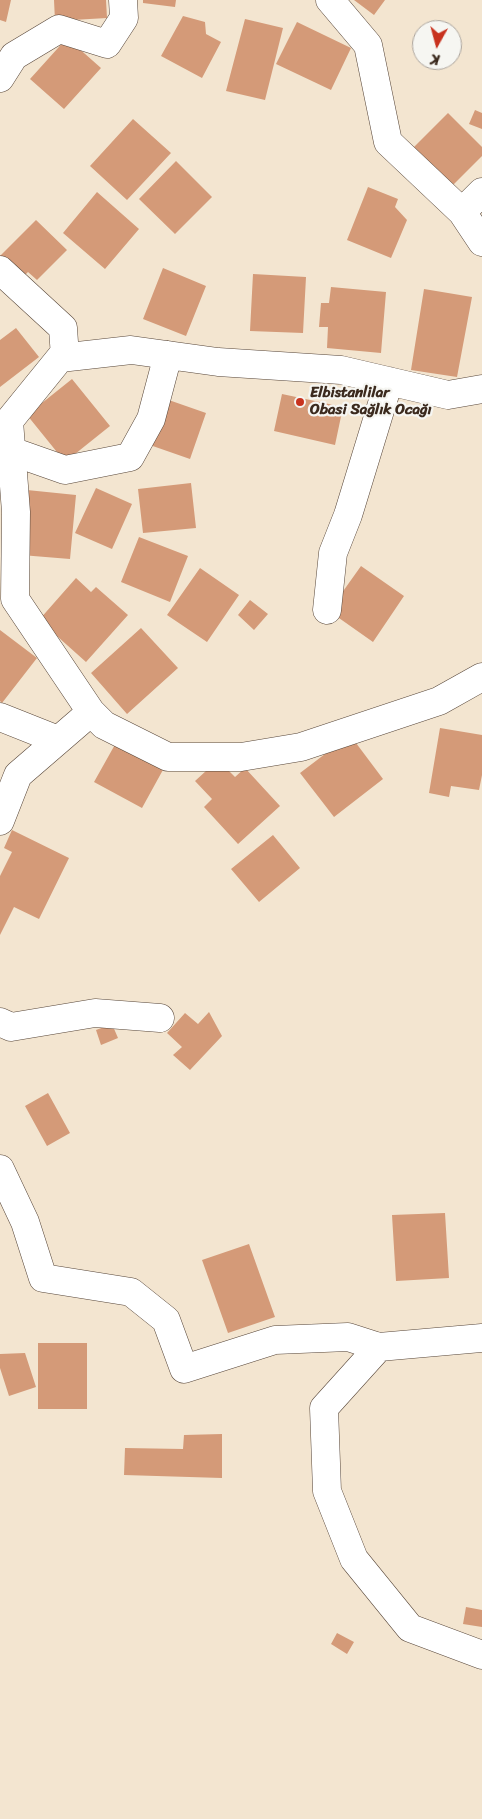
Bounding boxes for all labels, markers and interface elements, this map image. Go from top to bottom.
north arrow [412,20,462,70]
text: K [429,46,441,72]
place label: Elbistanlilar Obasi Sağlık Ocağı [310,384,432,419]
marker: Elbistanlilar Obasi Sağlık Ocağı [294,396,306,408]

